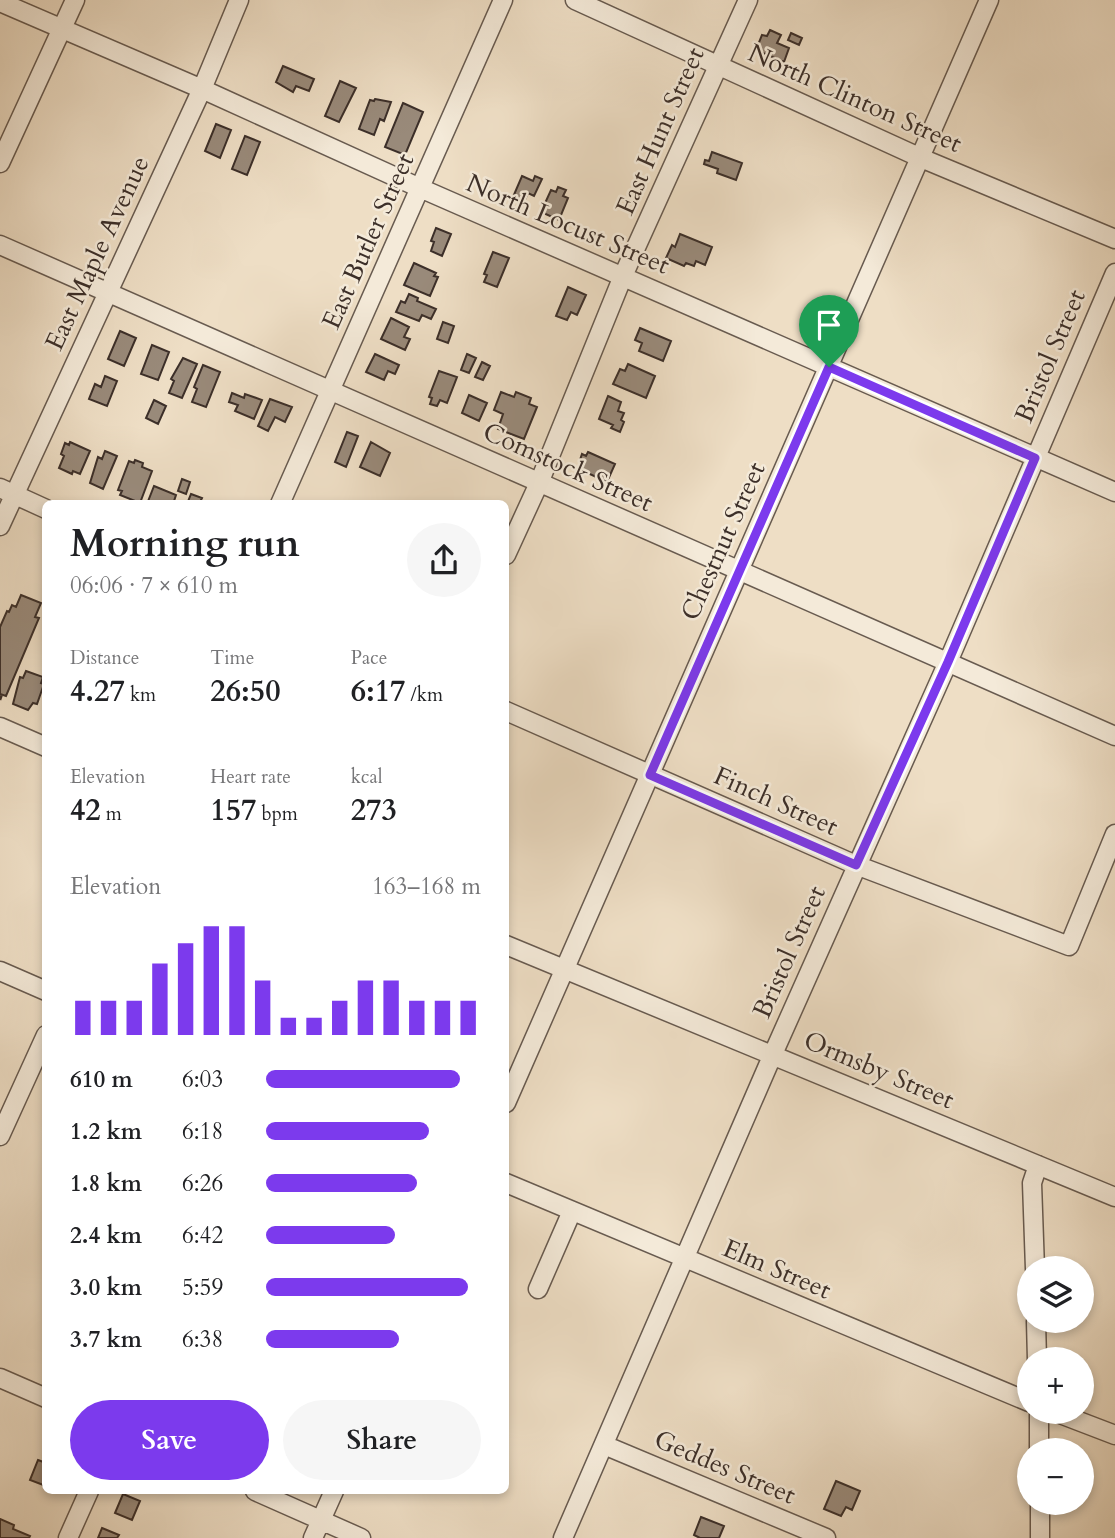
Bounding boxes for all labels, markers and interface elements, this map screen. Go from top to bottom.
street label: North Clinton Street [743,35,967,161]
street label: East Hunt Street [607,42,713,220]
street label: East Butler Street [314,148,422,334]
street label: East Maple Avenue [37,150,157,356]
street label: North Locust Street [461,165,675,283]
street label: Bristol Street [1006,284,1094,428]
pin [799,295,859,367]
icon: arrive [810,306,848,344]
street label: Comstock Street [478,414,658,520]
street label: Chestnut Street [673,456,773,626]
text: Morning run [70,518,300,570]
button: share [407,523,481,597]
text: 06:06 · 7 × 610 m [70,570,238,601]
text: Distance [70,645,139,671]
text: Time [210,645,254,671]
text: Pace [351,645,387,671]
text: 4.27 [70,671,125,712]
text: 26:50 [210,671,281,712]
text: 6:17 [351,671,405,712]
text: km [125,682,156,708]
text: /km [405,682,443,708]
street label: Finch Street [708,758,844,844]
text: Elevation [70,764,145,790]
text: Heart rate [210,764,291,790]
text: kcal [351,764,383,790]
text: 42 [70,790,101,831]
text: 157 [210,790,256,831]
text: 273 [351,790,397,831]
text: m [101,801,122,827]
text: bpm [256,801,298,827]
text: Elevation [70,871,161,902]
text: 163–168 m [372,871,481,902]
street label: Bristol Street [744,880,834,1024]
street label: Ormsby Street [799,1023,959,1117]
text: 610 m [70,1064,133,1095]
text: 6:03 [182,1064,223,1095]
text: 1.2 km [70,1116,142,1147]
text: 6:18 [182,1116,223,1147]
text: 1.8 km [70,1168,142,1199]
text: 6:26 [182,1168,223,1199]
text: 2.4 km [70,1220,142,1251]
text: 6:42 [182,1220,223,1251]
street label: Elm Street [718,1231,836,1307]
map controls [1017,1256,1094,1515]
button: layers [1017,1256,1094,1333]
text: 3.0 km [70,1272,142,1303]
text: 5:59 [182,1272,223,1303]
text: 3.7 km [70,1324,142,1355]
text: 6:38 [182,1324,223,1355]
button: + [1017,1347,1094,1424]
button: Save [70,1400,269,1480]
button: Share [283,1400,481,1480]
street label: Geddes Street [649,1422,801,1512]
button: − [1017,1438,1094,1515]

